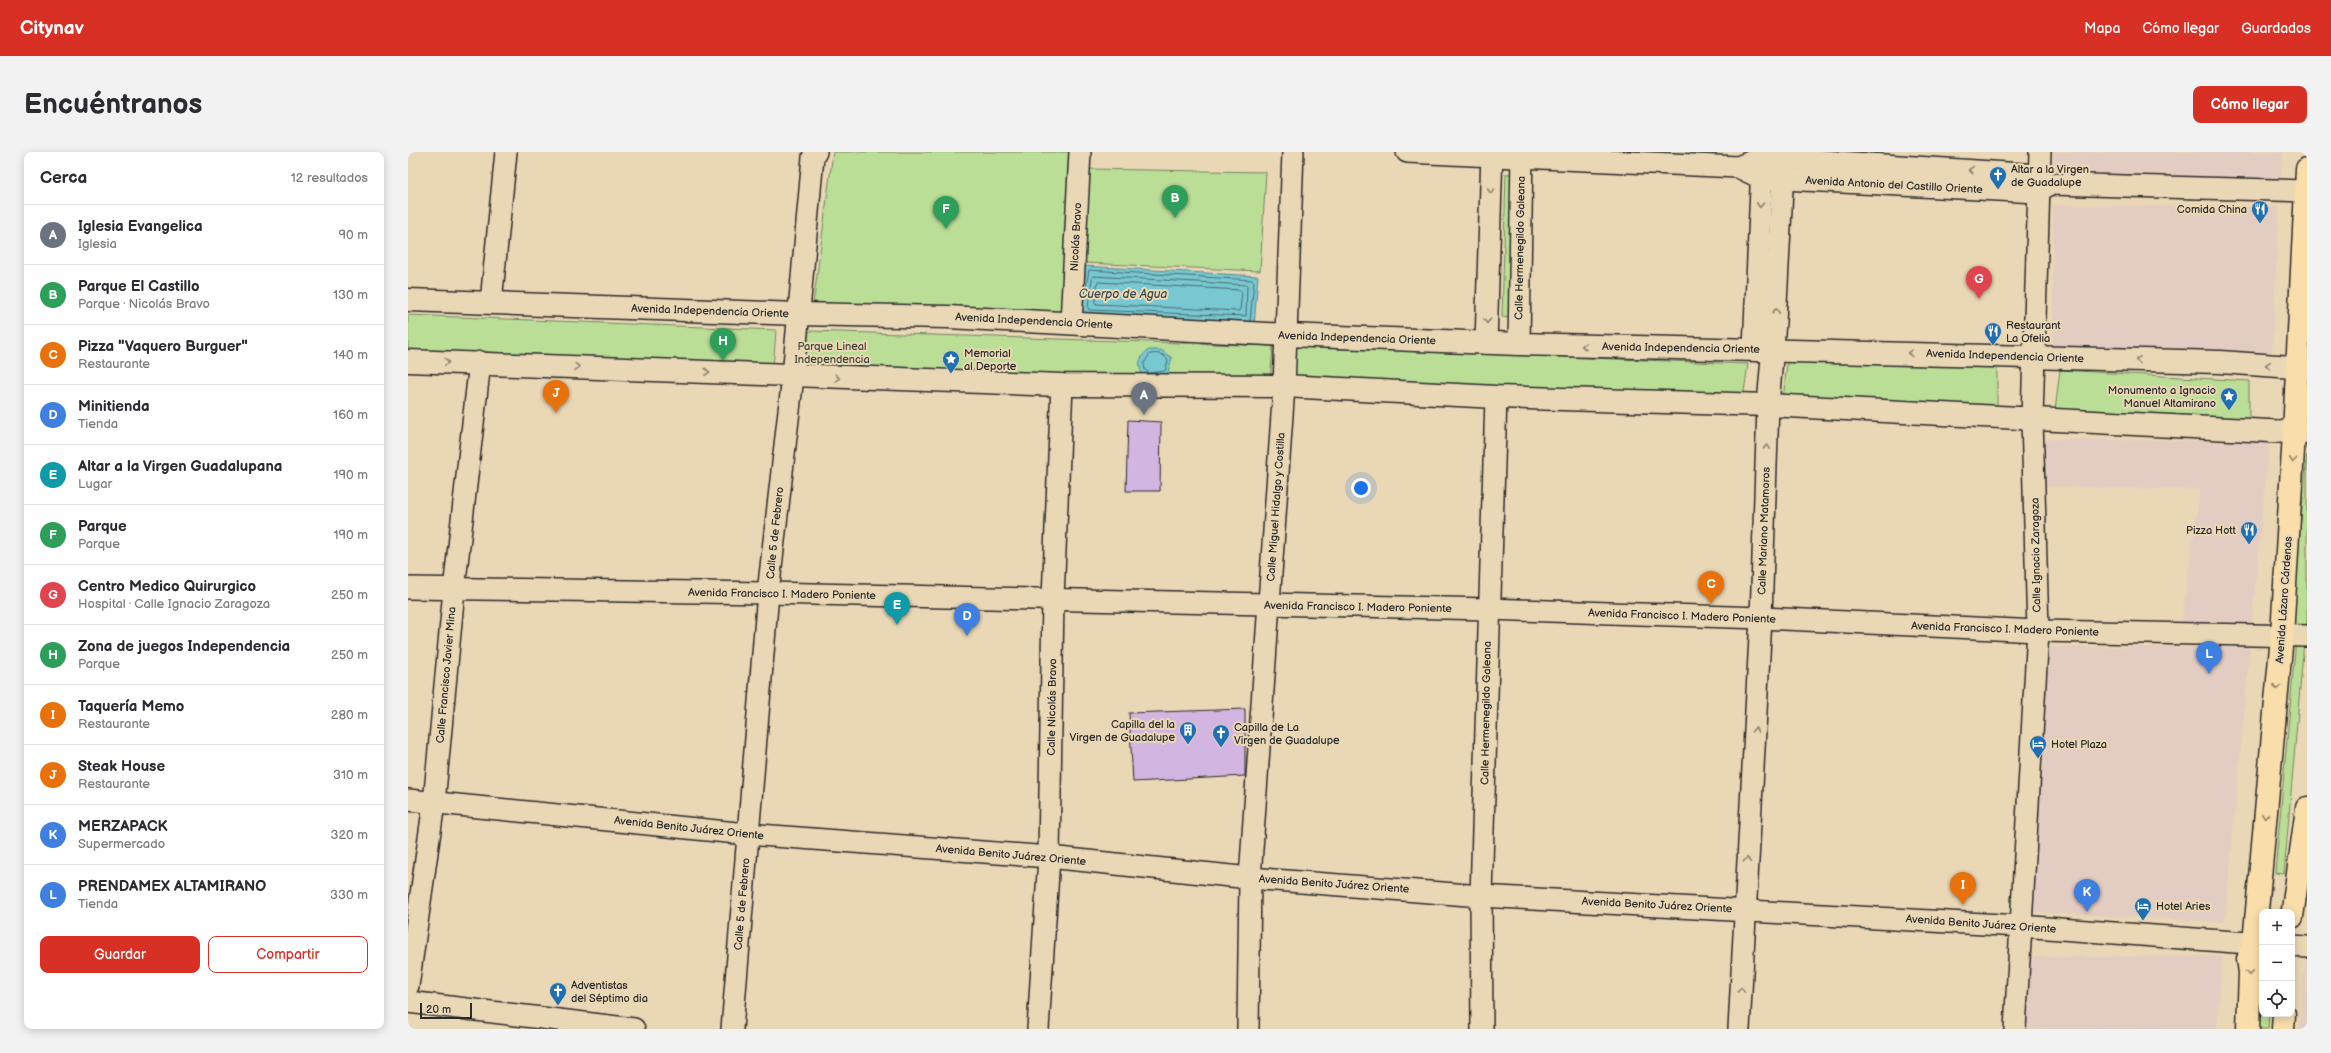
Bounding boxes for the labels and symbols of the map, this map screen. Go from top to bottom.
place label: Altar a la Virgen de Guadalupe [2011,163,2089,189]
church icon: Altar a la Virgen de Guadalupe [1988,165,2008,190]
one-way arrow [1968,166,1974,175]
street label: Avenida Antonio del Castillo Oriente [1805,174,1983,196]
street label: Calle Hermenegildo Galeana [1512,176,1528,320]
pin: B [1162,185,1188,218]
one-way arrow [1486,188,1495,194]
pin: F [933,196,959,229]
restaurant icon: Comida China [2250,199,2270,224]
street label: Nicolás Bravo [1068,202,1084,272]
one-way arrow [1755,202,1764,208]
place label: Comida China [2177,203,2247,216]
pin: G [1966,266,1992,299]
water label: Cuerpo de Agua [1079,287,1167,302]
street label: Avenida Independencia Oriente [631,302,790,320]
one-way arrow [1772,308,1780,314]
street label: Avenida Independencia Oriente [955,310,1114,332]
one-way arrow [1483,318,1491,324]
place label: Restaurant La Ofelia [2006,319,2061,345]
restaurant icon: Restaurant La Ofelia [1983,321,2003,346]
pin: H [710,328,736,361]
street label: Avenida Independencia Oriente [1278,329,1437,347]
park label: Parque Lineal Independencia [794,340,870,366]
street label: Avenida Independencia Oriente [1602,340,1760,356]
one-way arrow [1581,341,1587,350]
place label: Memorial al Deporte [964,347,1017,373]
street label: Avenida Independencia Oriente [1926,347,2085,365]
place icon: Memorial al Deporte [941,349,961,374]
one-way arrow [1907,349,1913,358]
one-way arrow [2135,355,2141,364]
one-way arrow [444,357,450,366]
one-way arrow [2265,360,2271,369]
one-way arrow [574,362,580,371]
one-way arrow [704,368,710,377]
one-way arrow [834,373,840,382]
pin: J [543,380,569,413]
pin: A [1131,382,1157,415]
place label: Monumento a Ignacio Manuel Altamirano [2108,384,2216,410]
place icon: Monumento a Ignacio Manuel Altamirano [2219,386,2239,411]
street label: Calle Miguel Hidalgo y Costilla [1264,432,1288,582]
one-way arrow [1763,444,1771,450]
one-way arrow [2288,457,2297,463]
street label: Calle Mariano Matamoros [1755,466,1773,595]
your location [1351,478,1371,498]
street label: Calle 5 de Febrero [764,486,786,580]
street label: Calle Ignacio Zaragoza [2028,497,2044,613]
restaurant icon: Pizza Hott [2239,520,2259,545]
place label: Pizza Hott [2186,524,2237,537]
street label: Avenida Lázaro Cárdenas [2273,535,2295,664]
pin: C [1698,571,1724,604]
street label: Avenida Francisco I. Madero Poniente [688,586,877,602]
pin: E [884,592,910,625]
street label: Avenida Francisco I. Madero Poniente [1264,599,1453,615]
pin: D [954,603,980,636]
street label: Calle Francisco Javier Mina [434,606,458,744]
street label: Avenida Francisco I. Madero Poniente [1588,606,1777,626]
street label: Avenida Francisco I. Madero Poniente [1911,619,2100,639]
street label: Calle Hermenegildo Galeana [1478,641,1494,785]
pin: L [2196,641,2222,674]
street label: Calle Nicolás Bravo [1045,658,1059,756]
one-way arrow [2273,684,2282,690]
place label: Capilla del la Virgen de Guadalupe [1069,718,1175,744]
building icon: Capilla del la Virgen de Guadalupe [1178,720,1198,745]
place label: Capilla de La Virgen de Guadalupe [1234,721,1340,747]
church icon: Capilla de La Virgen de Guadalupe [1211,723,1231,748]
one-way arrow [1750,727,1759,733]
hotel icon: Hotel Plaza [2028,734,2048,759]
place label: Hotel Plaza [2051,738,2107,751]
one-way arrow [2261,813,2270,820]
street label: Avenida Benito Juárez Oriente [613,814,765,842]
street label: Avenida Benito Juárez Oriente [935,842,1087,868]
street label: Calle 5 de Febrero [731,857,753,951]
one-way arrow [1743,857,1752,863]
street label: Avenida Benito Juárez Oriente [1258,872,1410,896]
pin: I [1950,872,1976,905]
pin: K [2074,879,2100,912]
street label: Avenida Benito Juárez Oriente [1581,895,1733,915]
hotel icon: Hotel Aries [2133,896,2153,921]
place label: Hotel Aries [2156,900,2211,913]
street label: Avenida Benito Juárez Oriente [1905,912,2057,936]
one-way arrow [2245,970,2254,976]
place label: Adventistas del Séptimo dia [571,979,648,1005]
church icon: Adventistas del Séptimo dia [548,981,568,1006]
one-way arrow [1737,987,1745,993]
scale bar [420,1001,472,1020]

